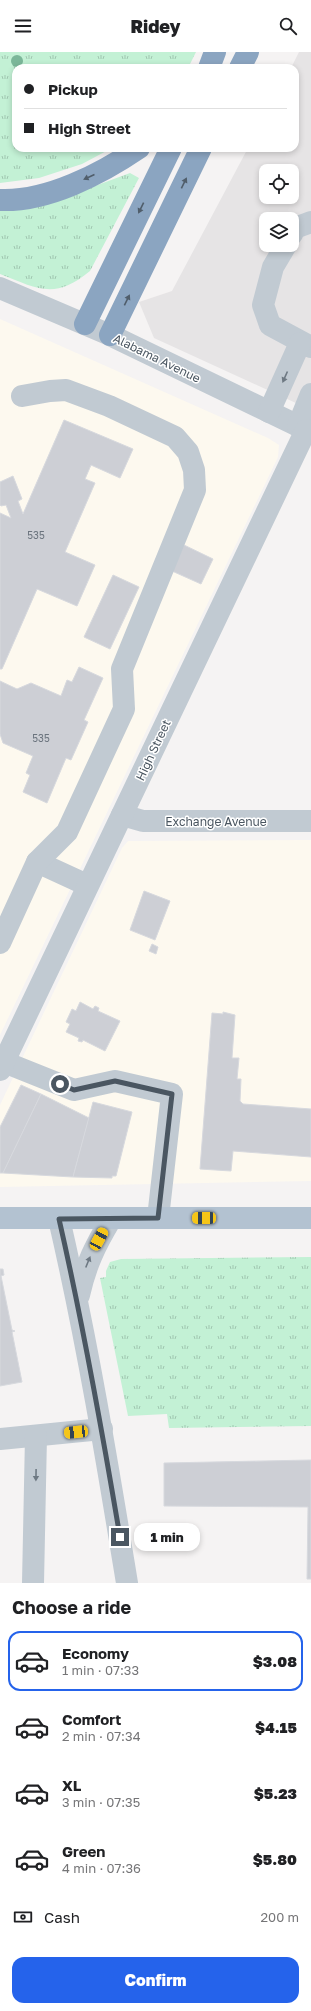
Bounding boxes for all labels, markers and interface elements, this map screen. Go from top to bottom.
icon: menu [12,15,34,37]
text: Ridey [130,15,181,37]
icon: search [277,15,299,37]
text: Pickup [48,80,98,98]
text: High Street [48,119,131,137]
map controls [259,164,299,252]
button: locate [259,164,299,204]
one-way arrow [83,174,95,180]
one-way arrow [181,177,187,189]
one-way arrow [138,203,144,214]
button: layers [259,212,299,252]
one-way arrow [124,294,130,306]
street label: Alabama Avenue [111,330,203,386]
one-way arrow [281,372,287,384]
house number: 535 [27,529,45,541]
street label: High Street [132,717,174,783]
house number: 535 [32,732,50,744]
street label: Exchange Avenue [165,814,267,829]
route start [51,1075,69,1093]
car [192,1212,216,1224]
car [88,1226,110,1252]
one-way arrow [85,1256,91,1268]
car [63,1425,89,1439]
one-way arrow [32,1469,39,1481]
callout: 1 min [134,1523,200,1551]
route end [111,1528,129,1546]
text: 1 min [150,1529,184,1545]
text: Choose a ride [12,1596,131,1618]
icon: car [14,1643,50,1679]
text: Economy [62,1644,129,1662]
text: $3.08 [253,1652,297,1670]
text: 1 min · 07:33 [62,1662,139,1678]
icon: car [14,1709,50,1745]
text: Comfort [62,1710,121,1728]
text: $4.15 [255,1718,297,1736]
text: 2 min · 07:34 [62,1728,141,1744]
icon: car [14,1775,50,1811]
text: XL [62,1776,81,1794]
text: $5.23 [254,1784,297,1802]
text: 3 min · 07:35 [62,1794,140,1810]
icon: car [14,1841,50,1877]
text: Green [62,1842,105,1860]
text: $5.80 [253,1850,297,1868]
text: 4 min · 07:36 [62,1860,141,1876]
icon: cash [12,1906,34,1928]
text: Cash [44,1908,80,1926]
text: 200 m [261,1909,299,1925]
button: Confirm [12,1957,299,2003]

